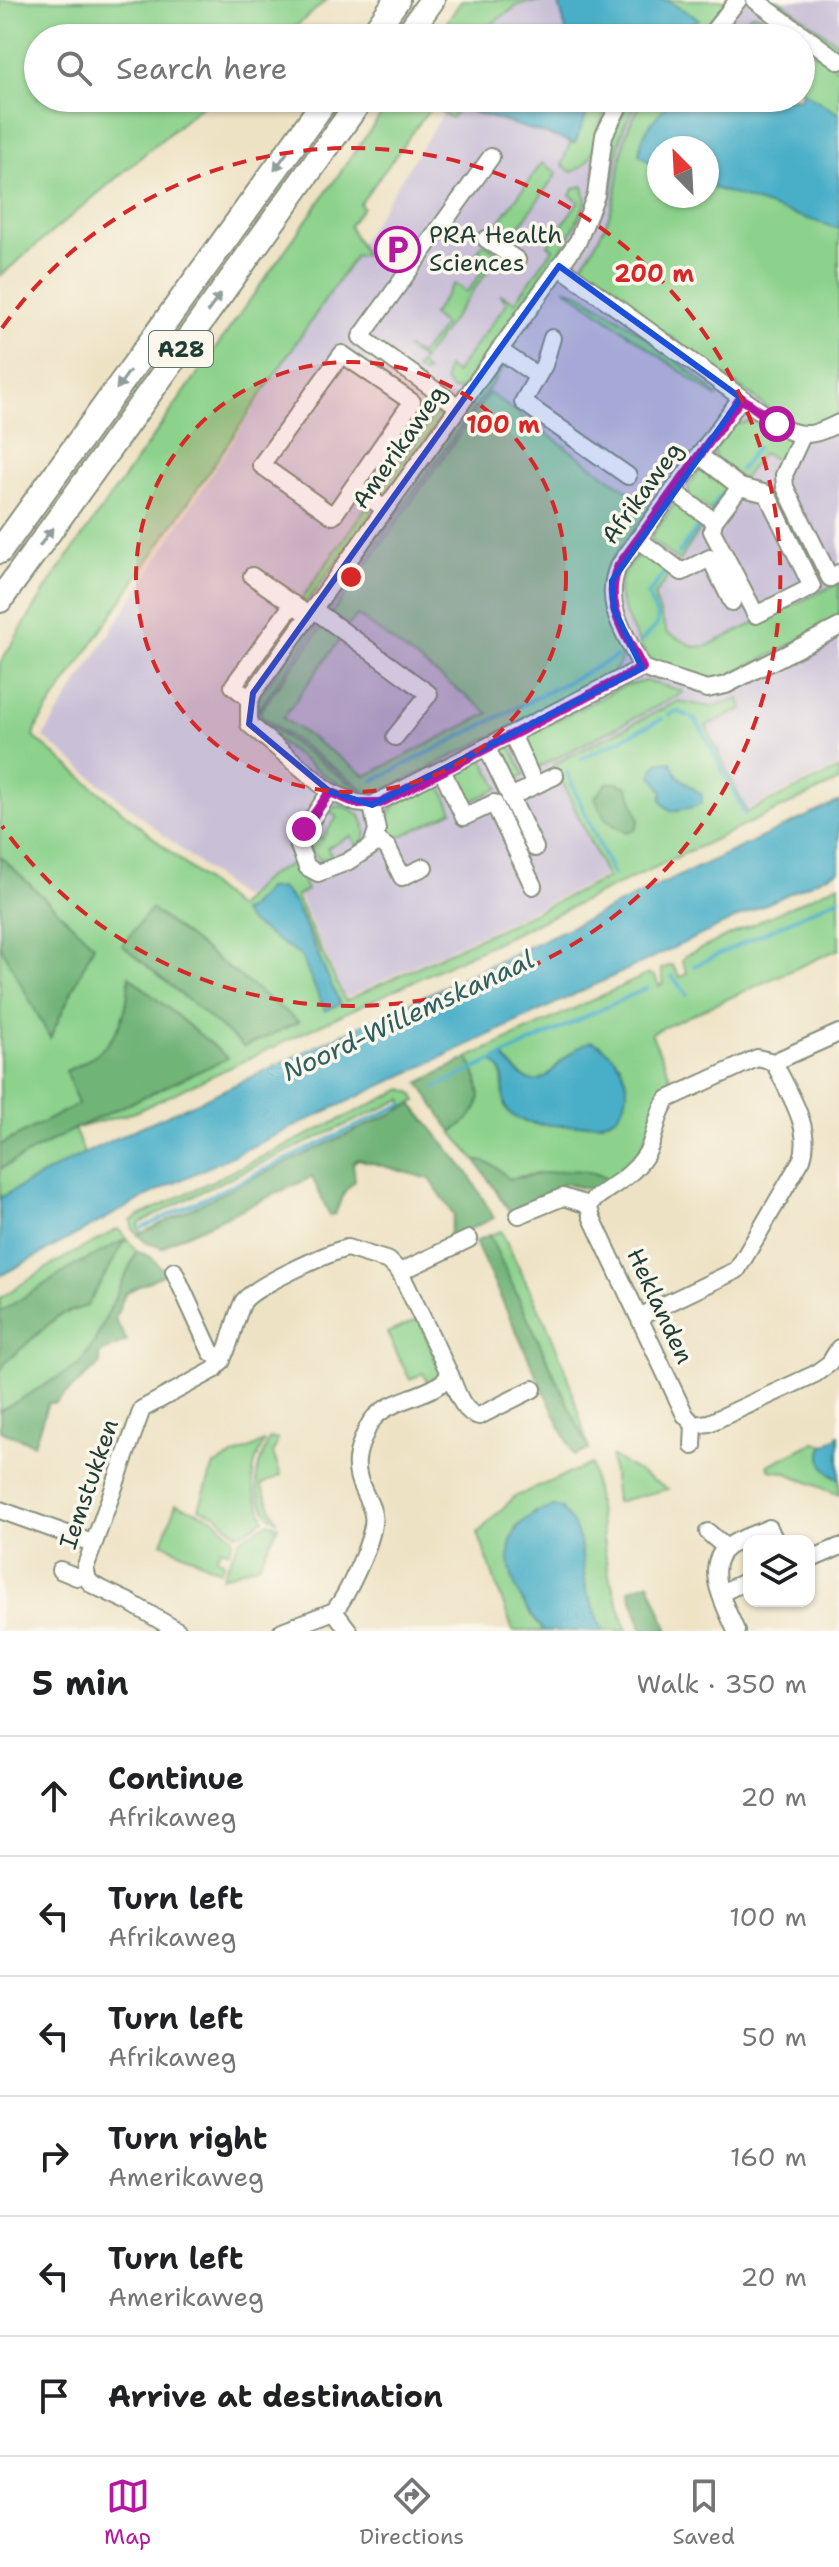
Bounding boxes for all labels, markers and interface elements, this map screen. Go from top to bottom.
search box [24,24,815,112]
icon: search [52,46,96,90]
text: Search here [116,48,287,89]
north arrow [647,136,719,208]
one-way arrow [274,151,289,172]
place label: PRA Health Sciences [429,219,562,279]
parking icon: PRA Health Sciences [374,225,422,273]
text: 200 m [614,258,694,290]
one-way arrow [206,292,222,314]
road number: A28 [149,331,213,367]
one-way arrow [115,369,131,391]
street label: Amerikaweg [345,379,453,515]
route start [759,406,795,442]
text: 100 m [466,409,540,441]
street label: Afrikaweg [594,436,690,550]
one-way arrow [37,526,53,547]
centre of rings [337,563,365,591]
route end [286,811,322,847]
water label: Noord-Willemskanaal [276,941,540,1089]
street label: Heklanden [619,1243,701,1369]
street label: Iemstukken [52,1415,126,1553]
map controls [743,1535,815,1607]
button: layers [743,1535,815,1607]
text: 5 min [32,1660,129,1706]
text: Walk · 350 m [637,1666,807,1701]
text: Continue [108,1758,244,1799]
icon: ahead [32,1774,76,1818]
text: 20 m [740,1779,807,1814]
text: Afrikaweg [108,1799,237,1834]
text: Turn left [108,1878,243,1919]
icon: left [32,1894,76,1938]
text: 100 m [729,1899,807,1934]
text: Afrikaweg [108,1919,237,1954]
text: Turn left [108,1998,243,2039]
icon: left [32,2014,76,2058]
text: 50 m [742,2019,807,2054]
text: Afrikaweg [108,2039,237,2074]
text: Turn right [108,2118,267,2159]
icon: right [32,2134,76,2178]
text: 160 m [730,2139,807,2174]
text: Amerikaweg [108,2159,264,2194]
text: Turn left [108,2238,243,2279]
icon: left [32,2254,76,2298]
text: 20 m [740,2259,807,2294]
text: Amerikaweg [108,2279,264,2314]
icon: arrive [32,2374,76,2418]
text: Arrive at destination [108,2376,443,2417]
tab: Map [104,2474,151,2551]
tab: Directions [359,2474,464,2551]
tab: Saved [672,2474,735,2551]

